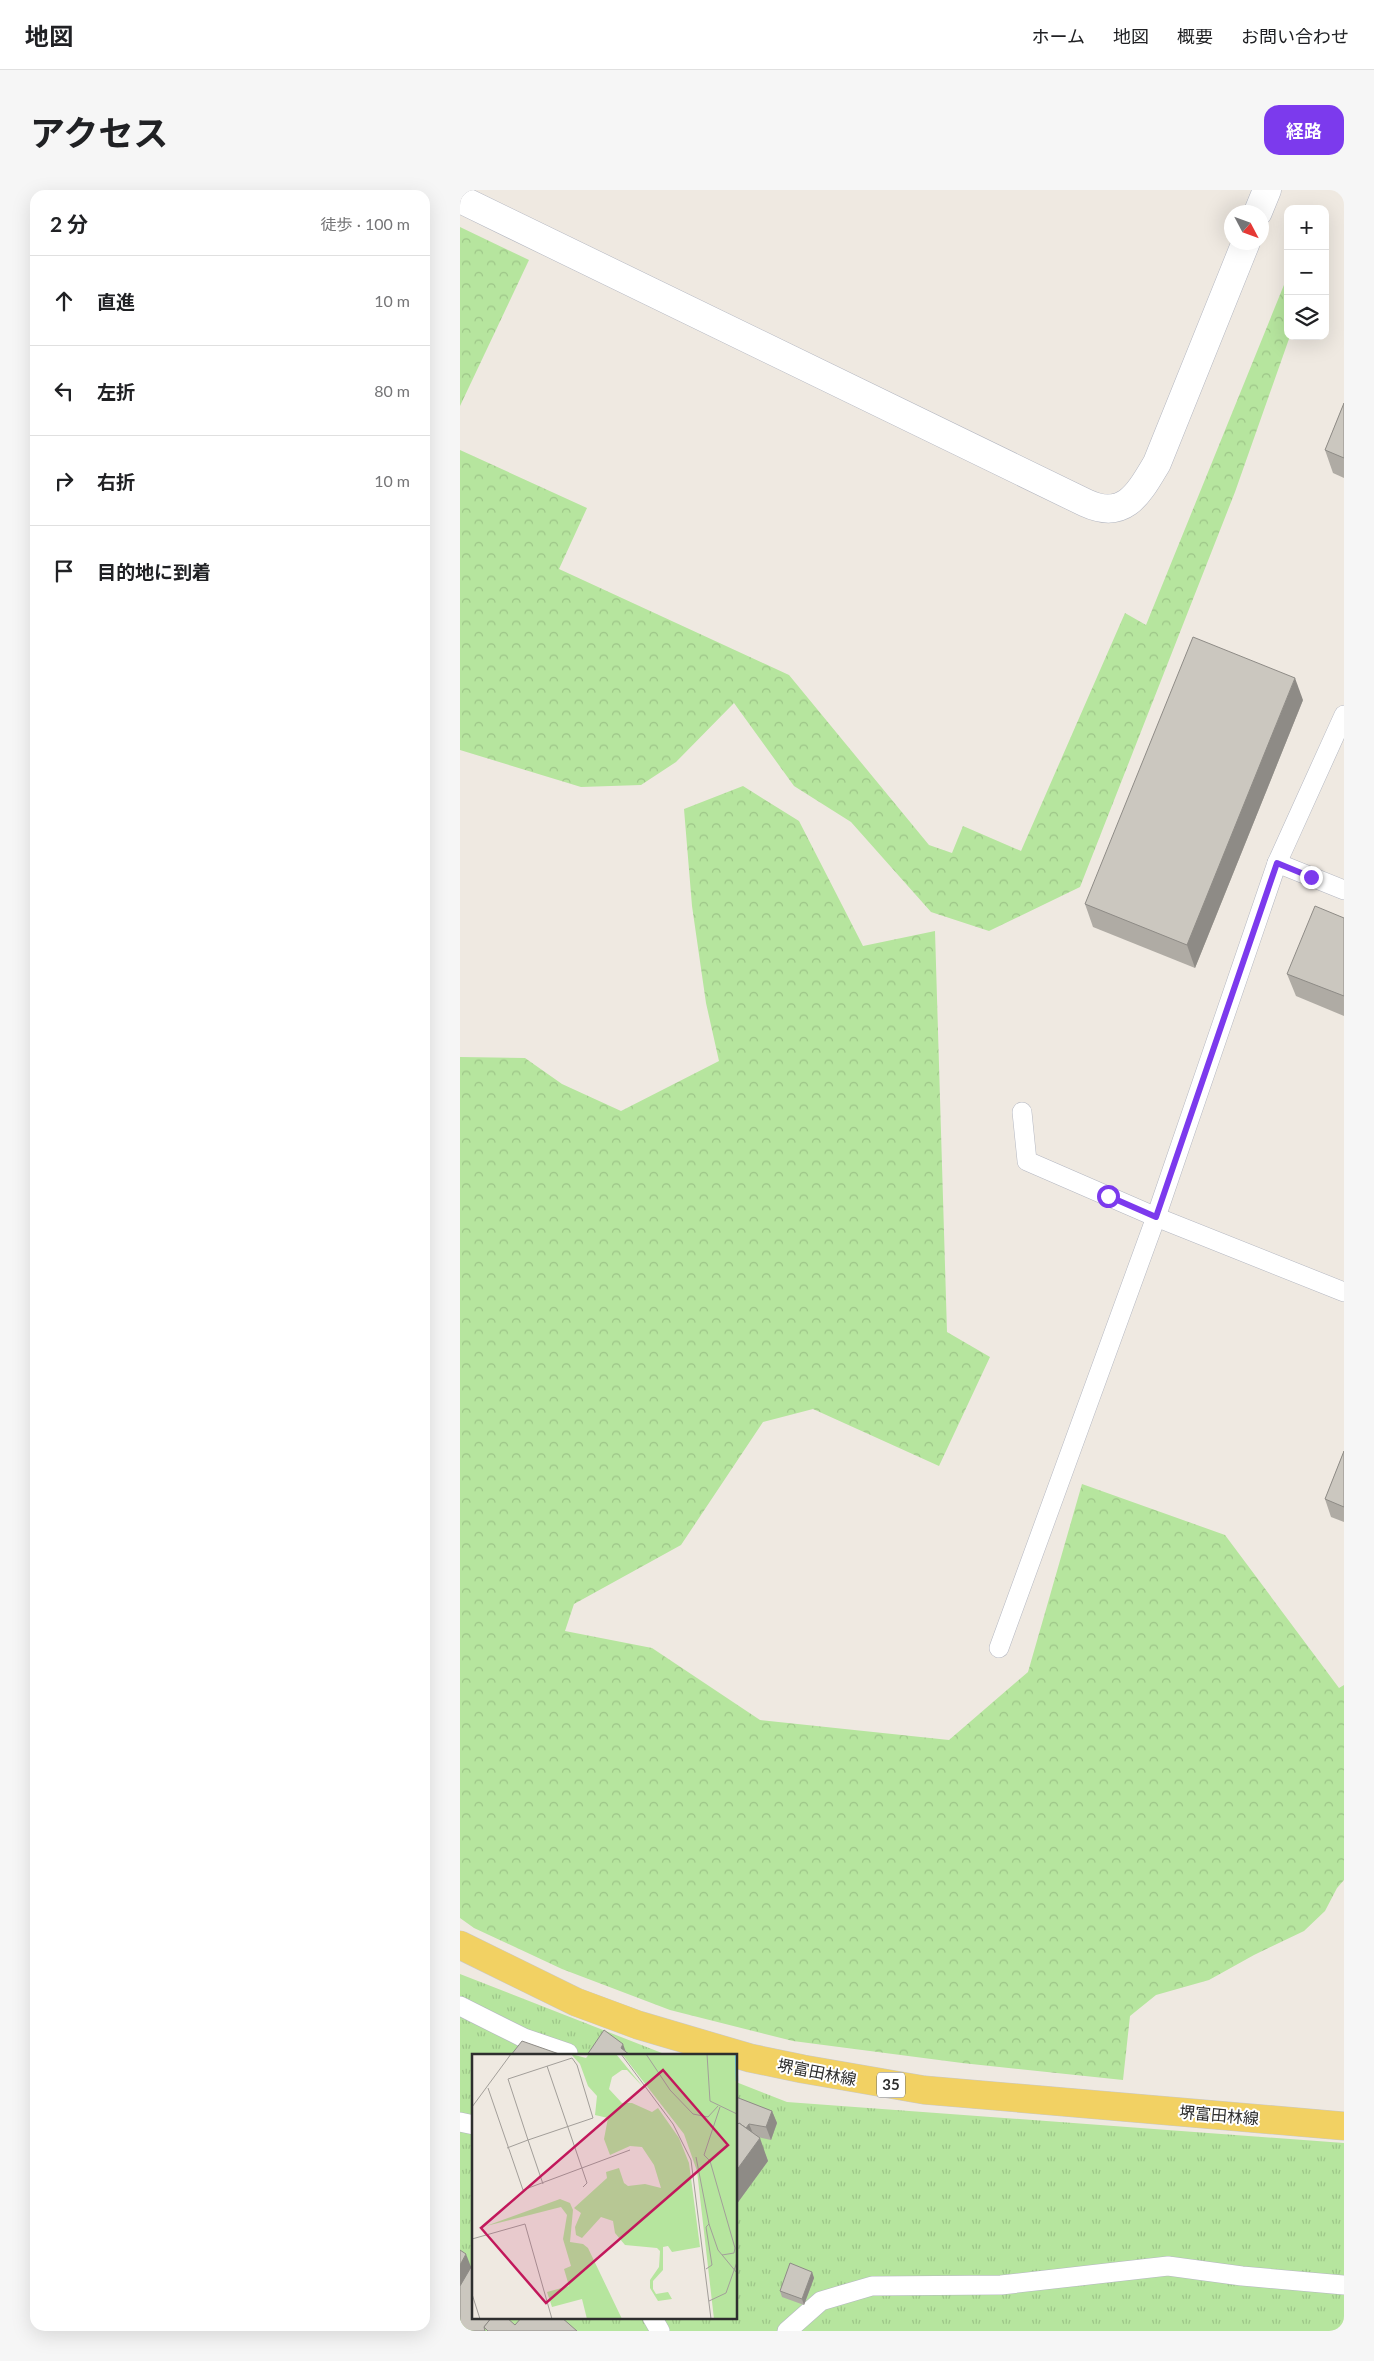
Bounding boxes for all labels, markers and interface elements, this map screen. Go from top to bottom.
text: 地図 [25,21,73,50]
text: ホーム [1032,25,1085,47]
text: 地図 [1113,25,1149,47]
text: 概要 [1177,25,1213,47]
text: お問い合わせ [1241,25,1349,47]
button: 経路 [1264,105,1344,155]
text: アクセス [30,111,168,153]
north arrow [1224,205,1269,250]
map controls [1284,205,1329,340]
button: + [1284,205,1329,250]
text: 2 分 [50,211,88,236]
text: 徒歩 · 100 m [321,214,410,233]
button: − [1284,250,1329,295]
icon: ahead [50,287,78,315]
text: 直進 [97,290,135,313]
text: 10 m [374,291,410,310]
button: layers [1284,295,1329,340]
icon: left [50,377,78,405]
text: 左折 [97,380,135,403]
text: 80 m [374,381,410,400]
icon: right [50,467,78,495]
text: 右折 [97,470,135,493]
text: 10 m [374,471,410,490]
icon: arrive [50,557,78,585]
text: 目的地に到着 [97,560,211,583]
route end [1300,866,1323,889]
route start [1097,1185,1120,1208]
inset map [472,2054,738,2318]
street label: 堺富田林線 [776,2055,858,2088]
road number: 35 [877,2072,905,2098]
street label: 堺富田林線 [1178,2102,1260,2127]

